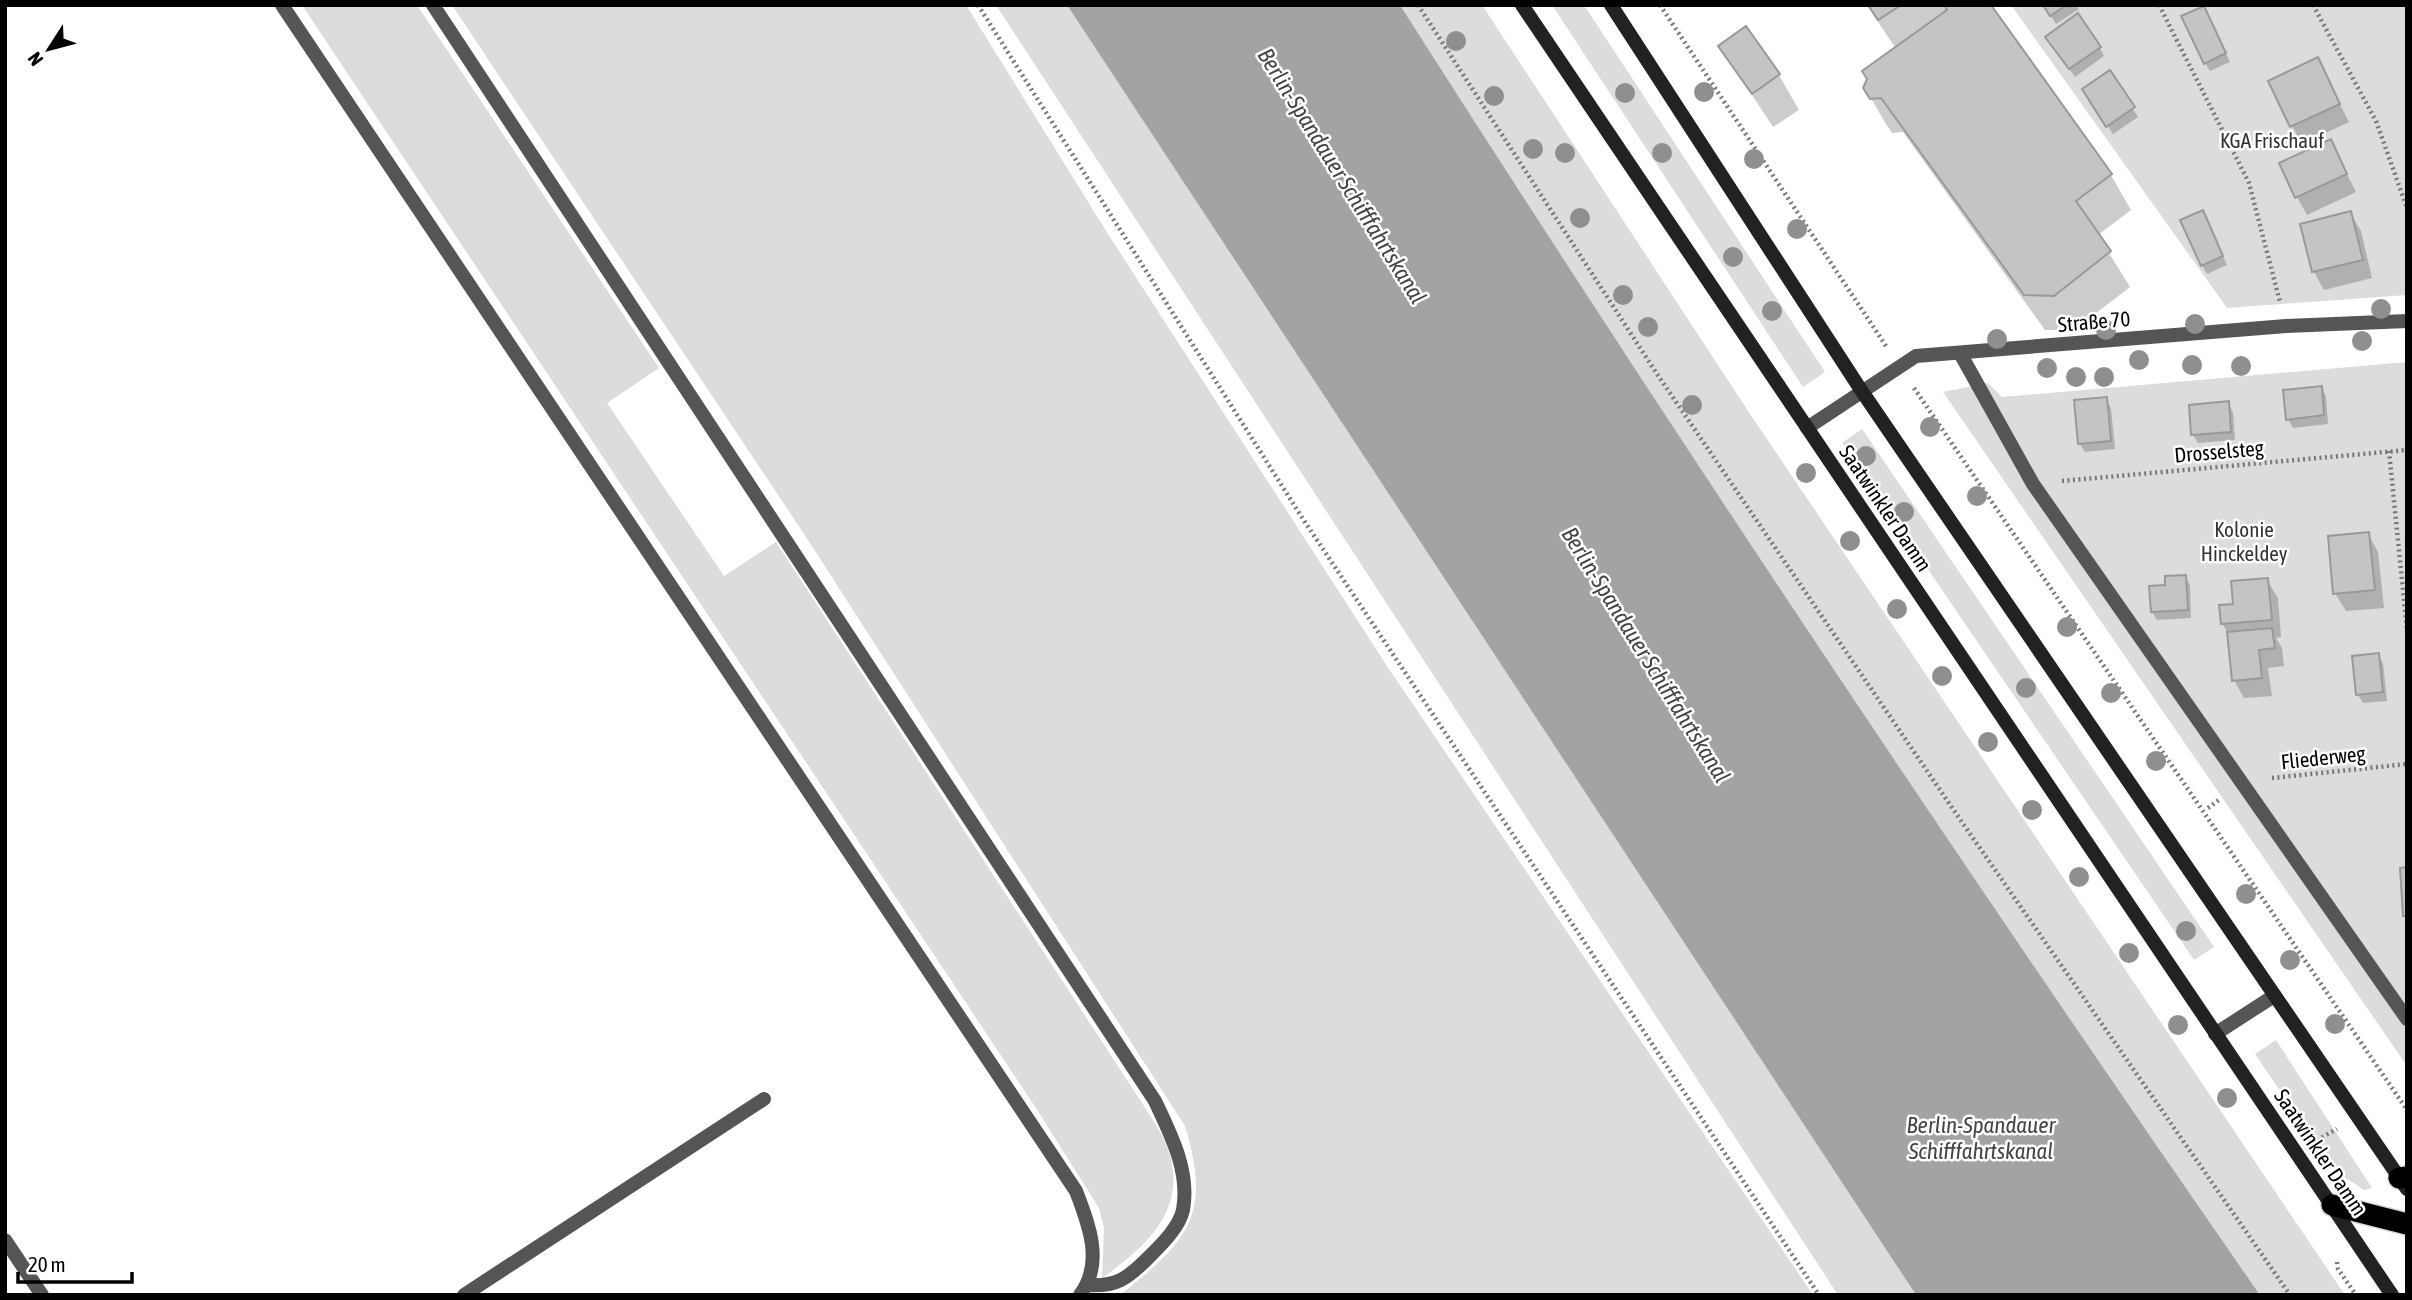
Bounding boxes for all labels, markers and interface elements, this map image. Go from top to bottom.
north arrow [14,14,84,84]
water label: Berlin-Spandauer Schifffahrtskanal [1252,43,1432,309]
text: N [23,48,47,70]
park label: KGA Frischauf [2220,128,2324,152]
street label: Straße 70 [2057,306,2131,336]
street label: Drosselsteg [2173,435,2265,467]
street label: Saatwinkler Damm [1835,440,1937,576]
park label: Kolonie Hinckeldey [2201,517,2288,565]
water label: Berlin-Spandauer Schifffahrtskanal [1556,522,1736,788]
street label: Fliederweg [2280,741,2366,773]
street label: Saatwinkler Damm [2270,1084,2372,1220]
water label: Berlin-Spandauer Schifffahrtskanal [1907,1112,2057,1164]
scale bar [18,1240,131,1284]
text: 20 m [28,1252,66,1276]

